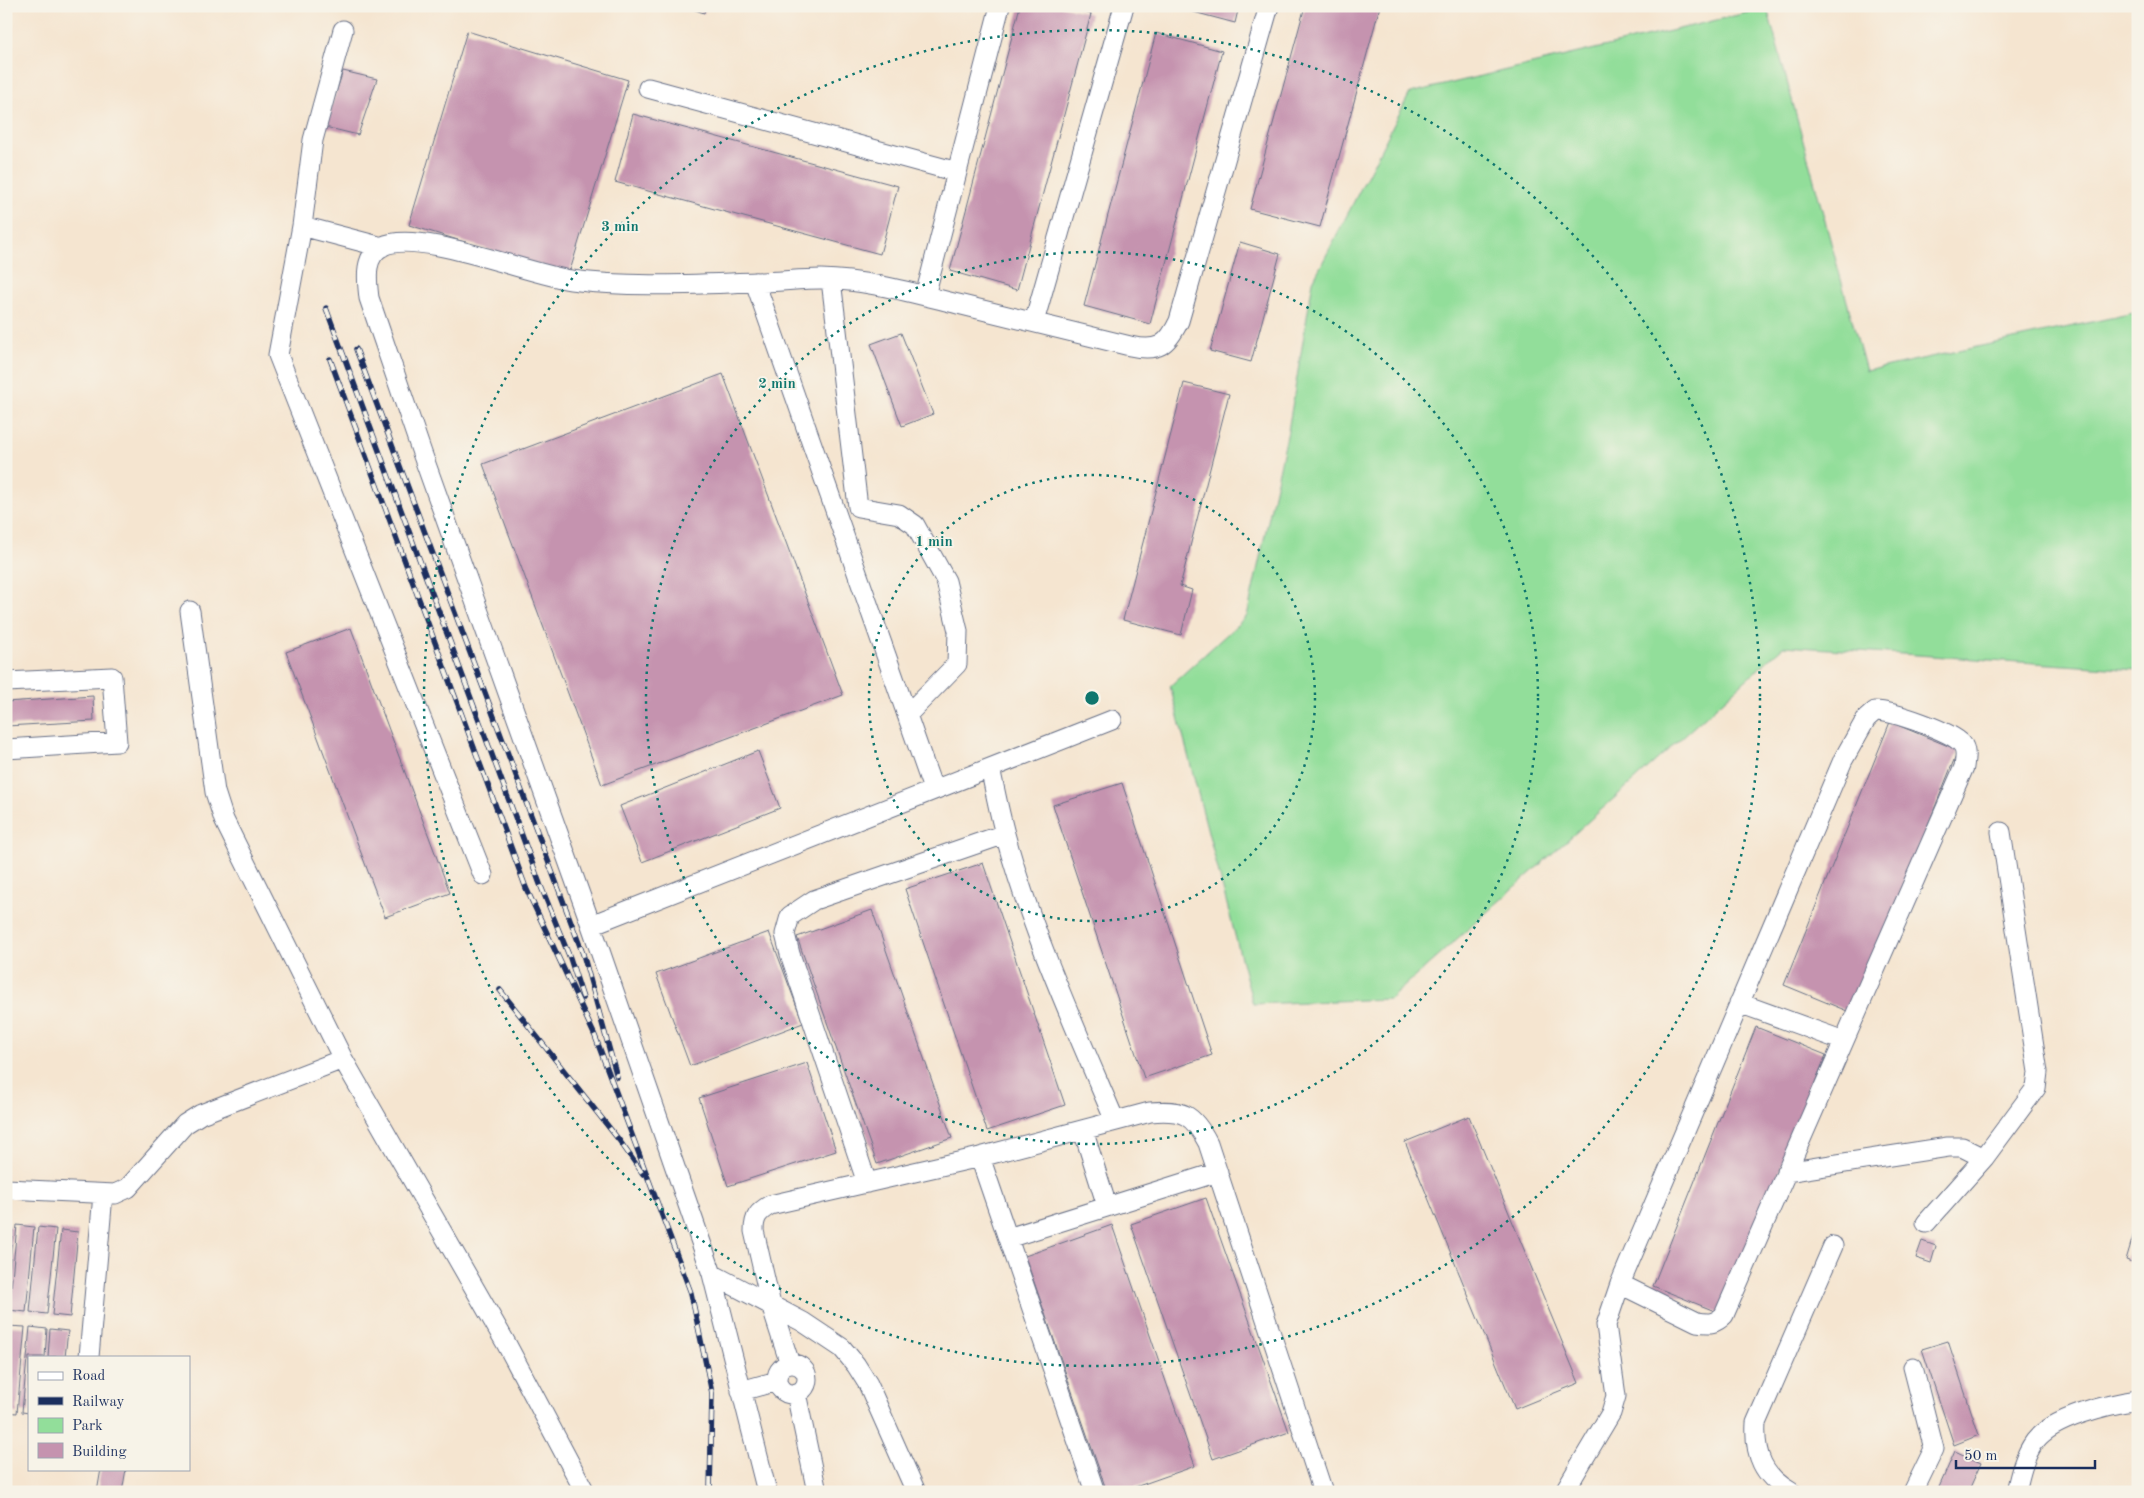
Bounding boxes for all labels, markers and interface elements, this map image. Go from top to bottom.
text: 3 min [601,220,639,235]
text: 2 min [758,377,796,392]
text: 1 min [915,535,953,550]
centre of rings [1083,689,1101,707]
legend [28,1356,190,1470]
text: Road [72,1369,106,1384]
text: Railway [72,1395,125,1410]
text: Park [72,1419,103,1434]
scale bar [1956,1438,2095,1470]
text: Building [72,1445,127,1460]
text: 50 m [1964,1449,1998,1464]

